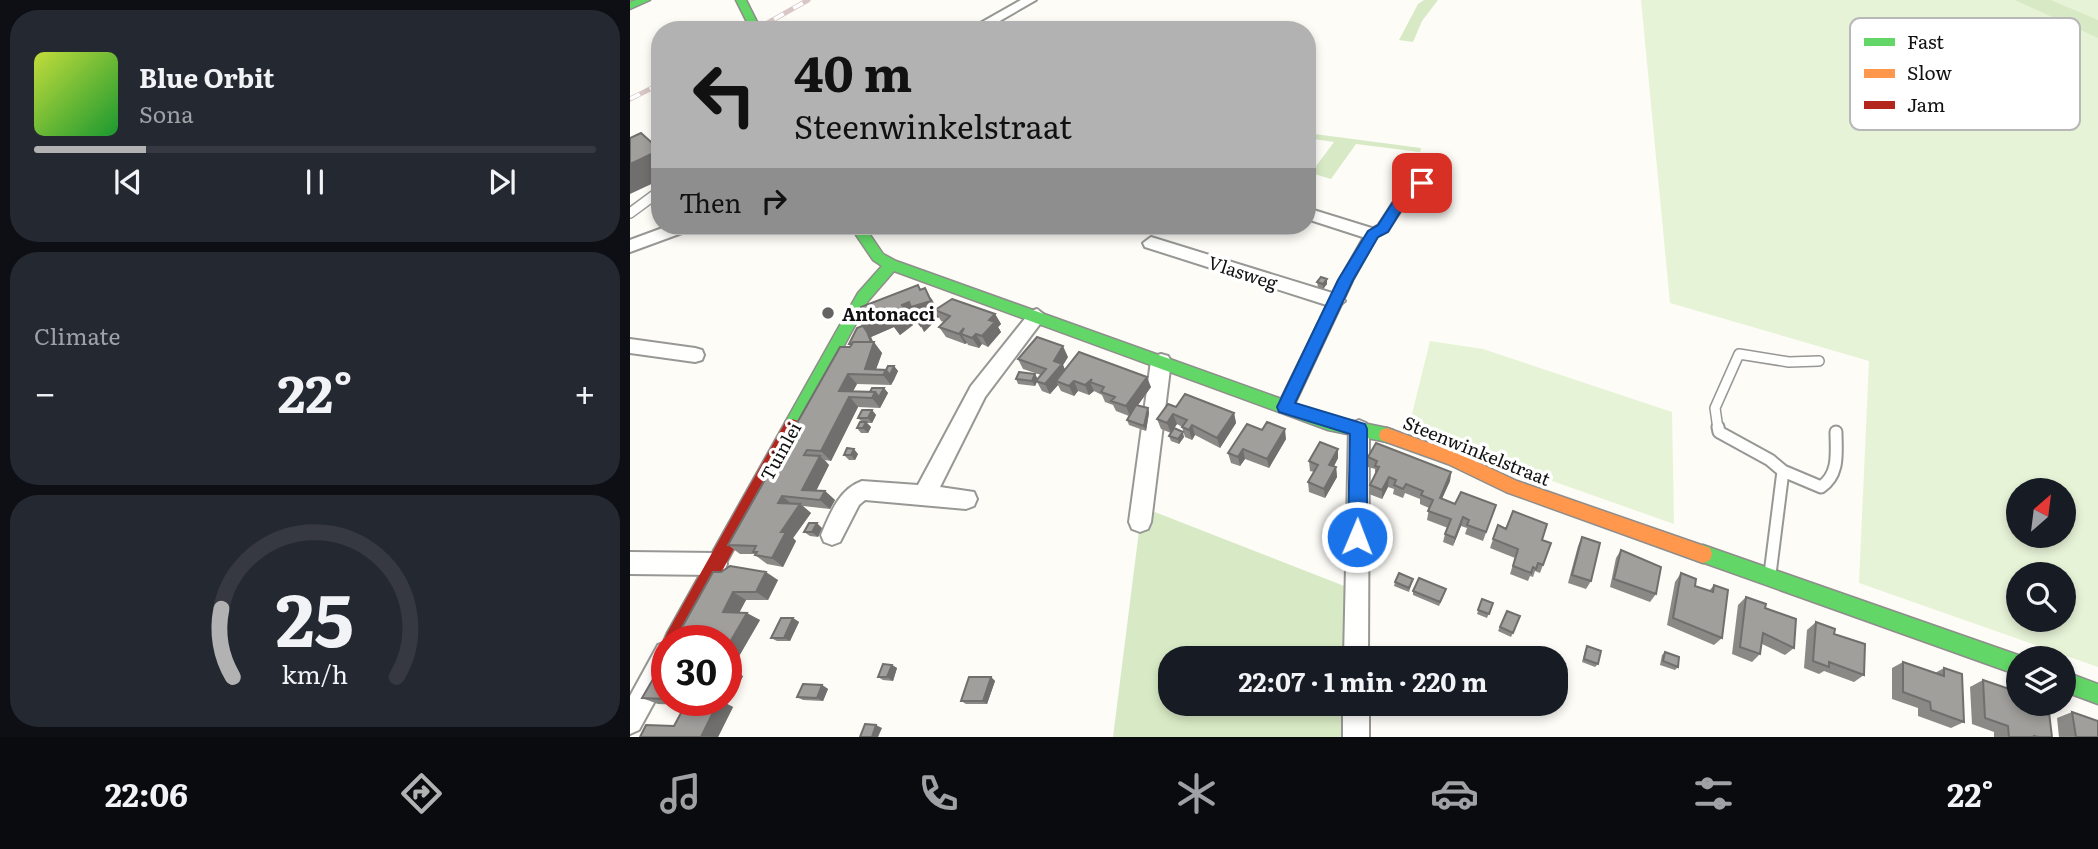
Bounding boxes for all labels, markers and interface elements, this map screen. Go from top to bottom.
legend [1850,18,2080,130]
text: Fast [1907,27,1944,55]
text: 40 m [794,34,912,107]
icon: left [679,49,770,140]
text: Blue Orbit [139,57,274,96]
text: Slow [1907,58,1952,86]
text: Jam [1907,90,1945,118]
text: Sona [139,96,194,130]
text: Steenwinkelstraat [794,101,1072,149]
pin [1392,153,1452,213]
icon: previous [109,163,147,201]
icon: pause [296,163,334,201]
icon: next [483,163,521,201]
icon: arrive [1403,164,1441,202]
text: Then [679,182,741,221]
icon: right [755,182,793,220]
street label: Vlasweg [1205,248,1282,296]
place label: Antonacci [842,300,935,327]
marker: Antonacci [820,305,836,321]
text: Climate [34,318,120,352]
text: 22° [277,352,353,429]
text: − [34,362,56,419]
text: + [574,362,596,419]
street label: Steenwinkelstraat [1399,408,1555,492]
street label: Tuinlei [753,417,807,485]
north arrow [2006,478,2076,548]
map controls [2006,478,2076,716]
position arrow [1320,500,1394,574]
text: 25 [276,561,354,669]
button: search [2006,562,2076,632]
speed limit sign: 30 [651,625,742,716]
button: layers [2006,646,2076,716]
text: km/h [282,655,348,692]
text: 22:07 · 1 min · 220 m [1239,661,1487,700]
text: 22:06 [105,769,188,817]
icon: directions [397,769,446,818]
icon: music [656,769,705,818]
icon: phone [914,769,963,818]
icon: climate [1172,769,1221,818]
icon: car [1430,769,1479,818]
icon: filters [1689,769,1738,818]
text: 22° [1947,769,1993,817]

